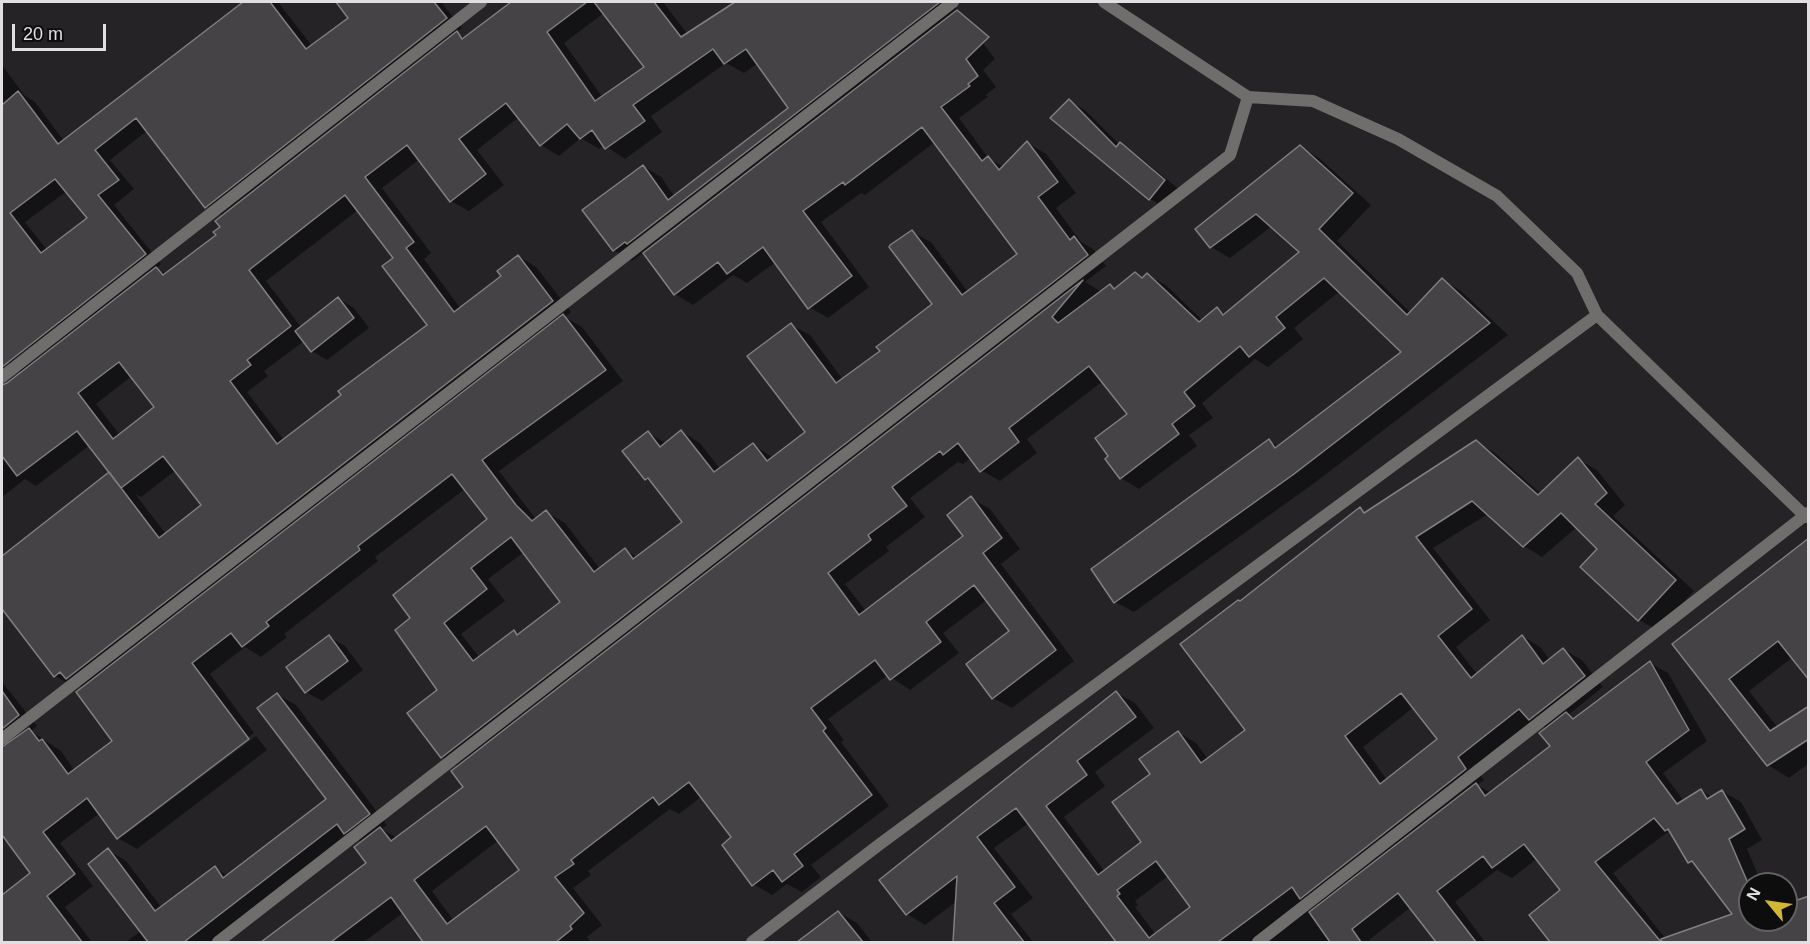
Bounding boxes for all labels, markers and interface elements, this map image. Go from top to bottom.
scale bar [15,12,110,50]
text: 20 m [23,24,63,44]
north arrow [1738,872,1798,932]
text: N [1743,885,1764,903]

